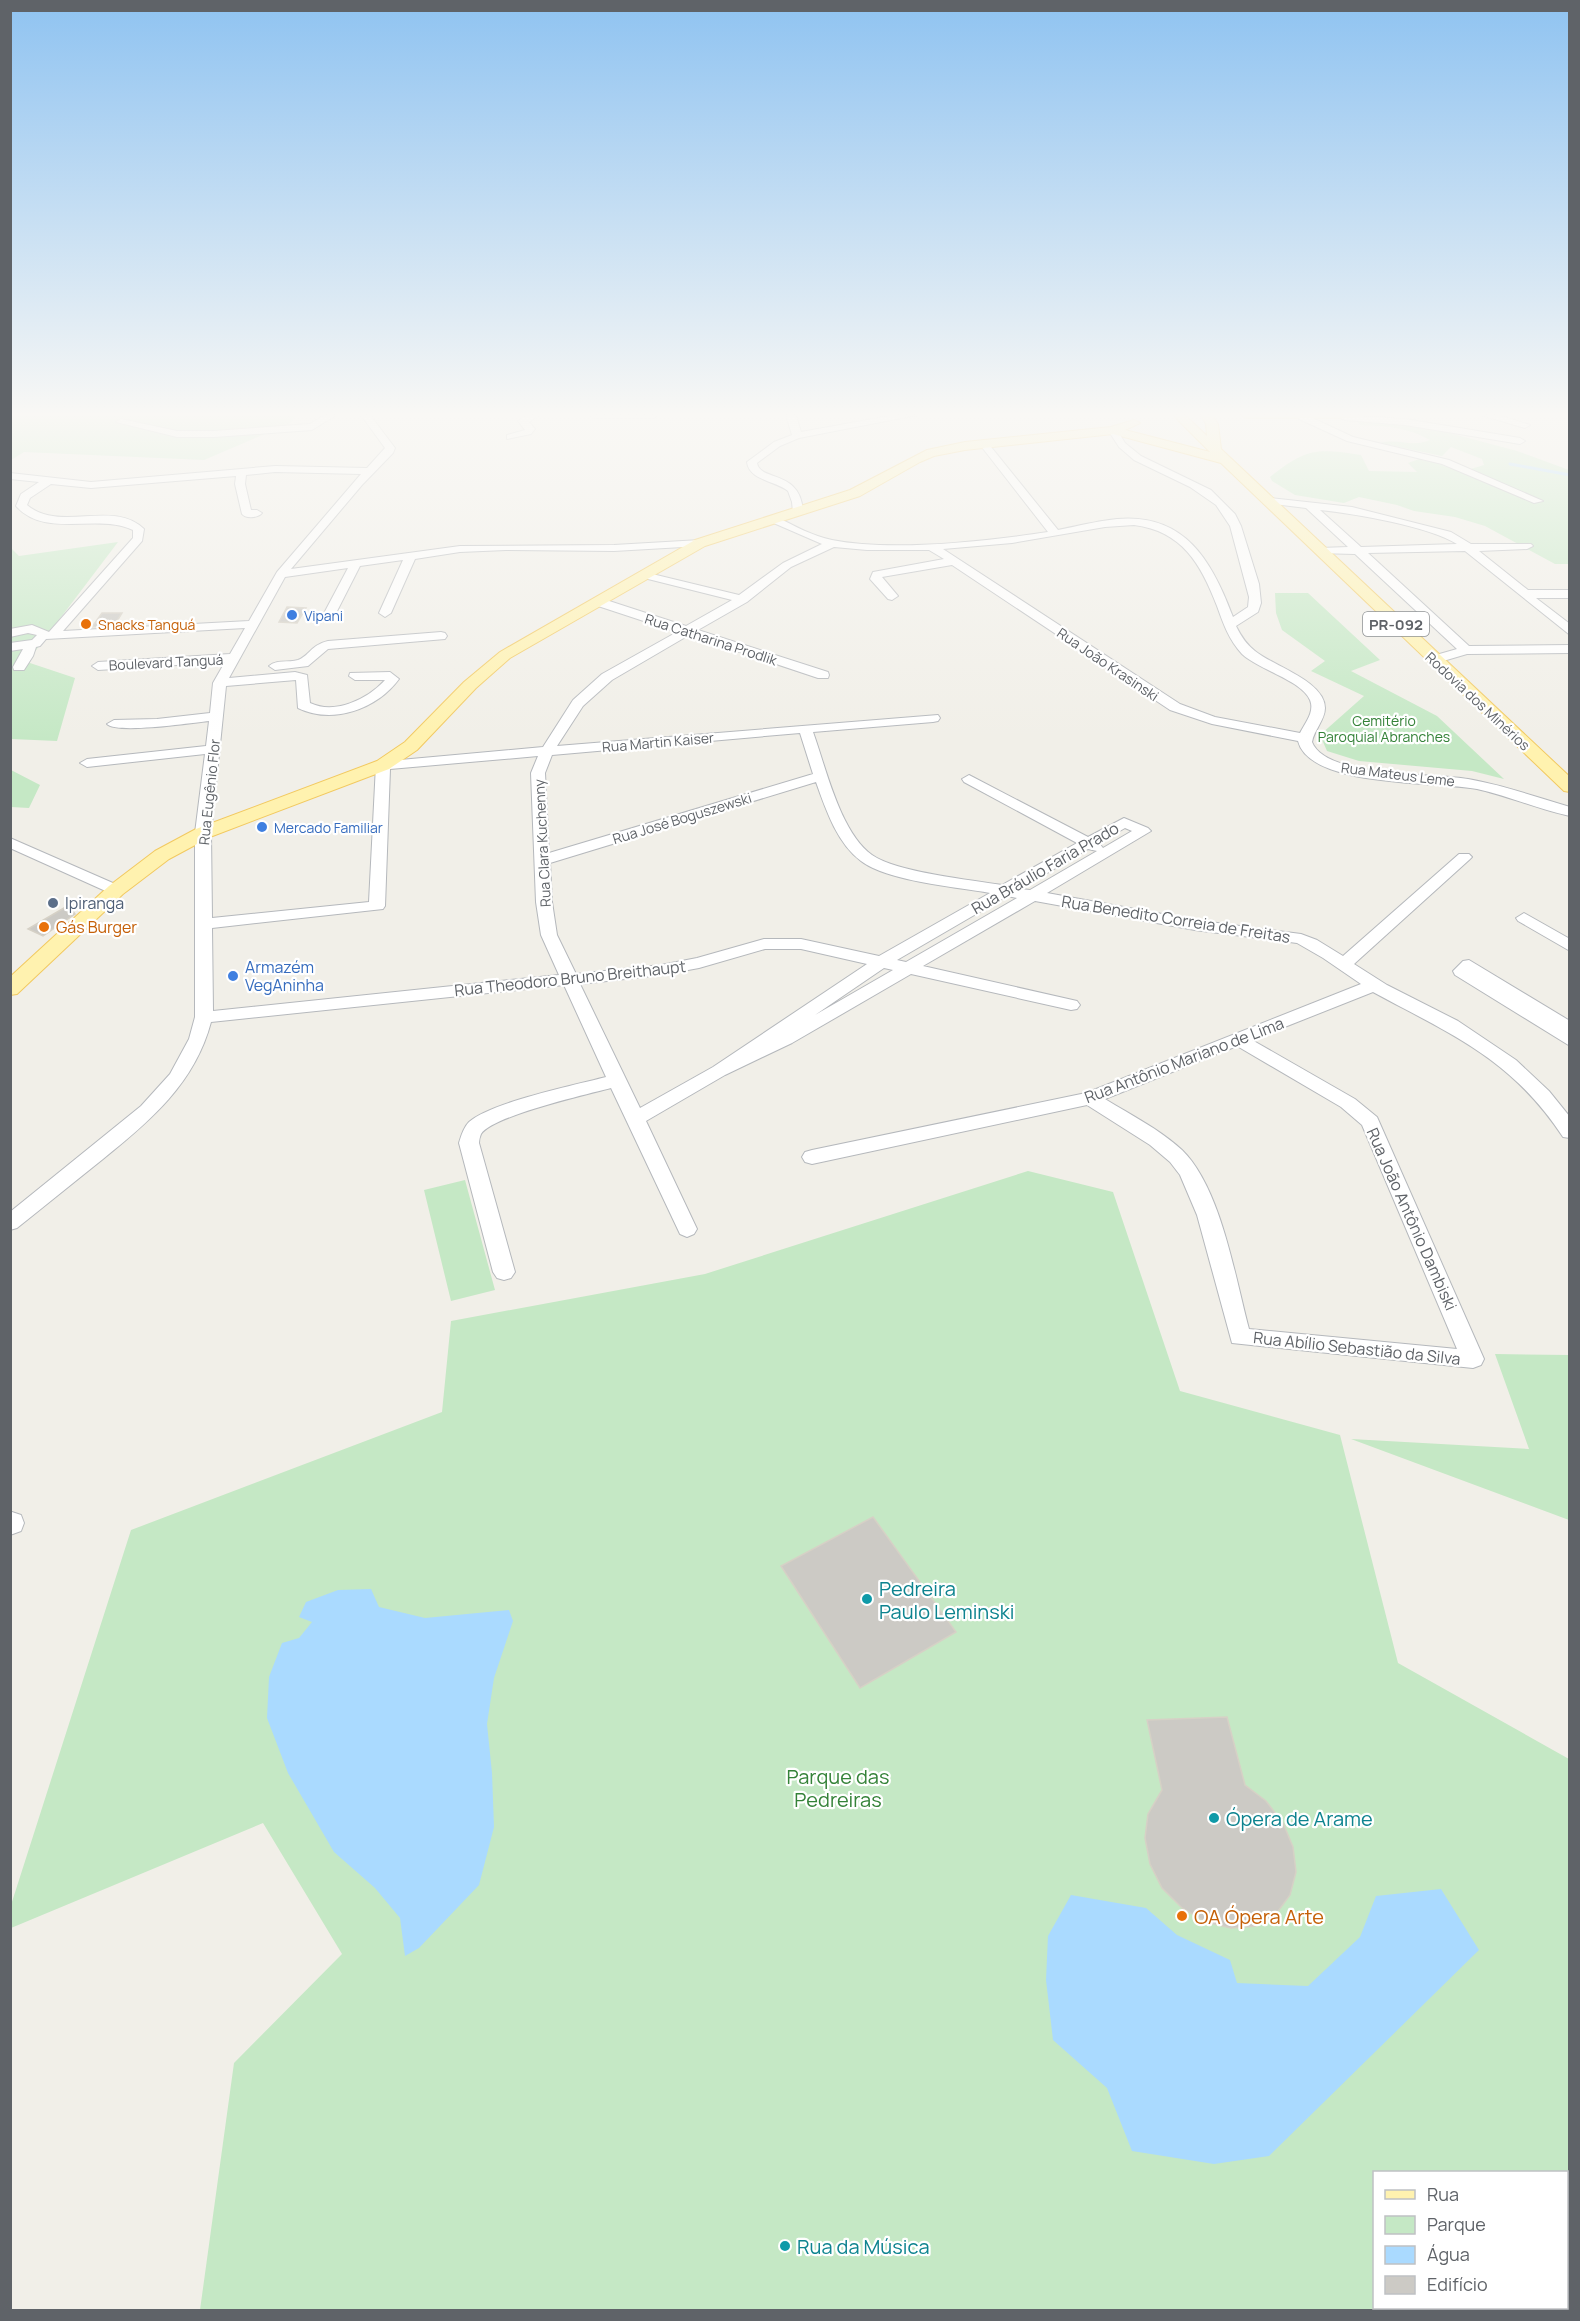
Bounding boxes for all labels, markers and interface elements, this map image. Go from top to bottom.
place label: Vipani [304,606,343,625]
marker: Vipani [285,608,299,622]
street label: Rua Catharina Prodlik [643,609,780,670]
road number: PR-092 [1363,612,1429,636]
place label: Snacks Tanguá [98,615,195,634]
marker: Snacks Tanguá [79,617,93,631]
street label: Rua João Krasinski [1053,623,1163,705]
street label: Rodovia dos Minérios [1422,648,1534,754]
street label: Boulevard Tanguá [108,650,224,674]
park label: Cemitério Paroquial Abranches [1318,711,1450,746]
street label: Rua Martin Kaiser [601,728,715,756]
street label: Rua Eugênio Flor [194,738,224,846]
street label: Rua Mateus Leme [1340,758,1456,790]
street label: Rua Clara Kuchenny [529,778,555,907]
street label: Rua José Boguszewski [610,788,754,848]
street label: Rua Bráulio Faria Prado [967,817,1123,919]
place label: Mercado Familiar [274,818,383,837]
marker: Mercado Familiar [255,820,269,834]
street label: Rua Benedito Correia de Freitas [1060,890,1292,948]
place label: Ipiranga [65,892,124,914]
marker: Ipiranga [46,896,60,910]
place label: Gás Burger [56,916,137,938]
marker: Gás Burger [37,920,51,934]
street label: Rua Theodoro Bruno Breithaupt [453,955,687,1001]
place label: Armazém VegAninha [245,956,324,996]
marker: Armazém VegAninha [226,969,240,983]
street label: Rua Antônio Mariano de Lima [1081,1012,1287,1108]
street label: Rua João Antônio Dambiski [1362,1124,1462,1314]
street label: Rua Abílio Sebastião da Silva [1252,1326,1462,1370]
place label: Pedreira Paulo Leminski [879,1575,1014,1625]
marker: Pedreira Paulo Leminski [860,1592,874,1606]
park label: Parque das Pedreiras [787,1763,889,1813]
place label: Ópera de Arame [1226,1805,1373,1832]
marker: Ópera de Arame [1207,1811,1221,1825]
place label: OA Ópera Arte [1194,1903,1324,1930]
marker: OA Ópera Arte [1175,1909,1189,1923]
legend [1373,2171,1568,2309]
text: Rua [1427,2182,1459,2206]
text: Parque [1427,2212,1486,2236]
place label: Rua da Música [797,2233,930,2260]
marker: Rua da Música [778,2239,792,2253]
text: Água [1427,2242,1470,2266]
text: Edifício [1427,2272,1488,2296]

